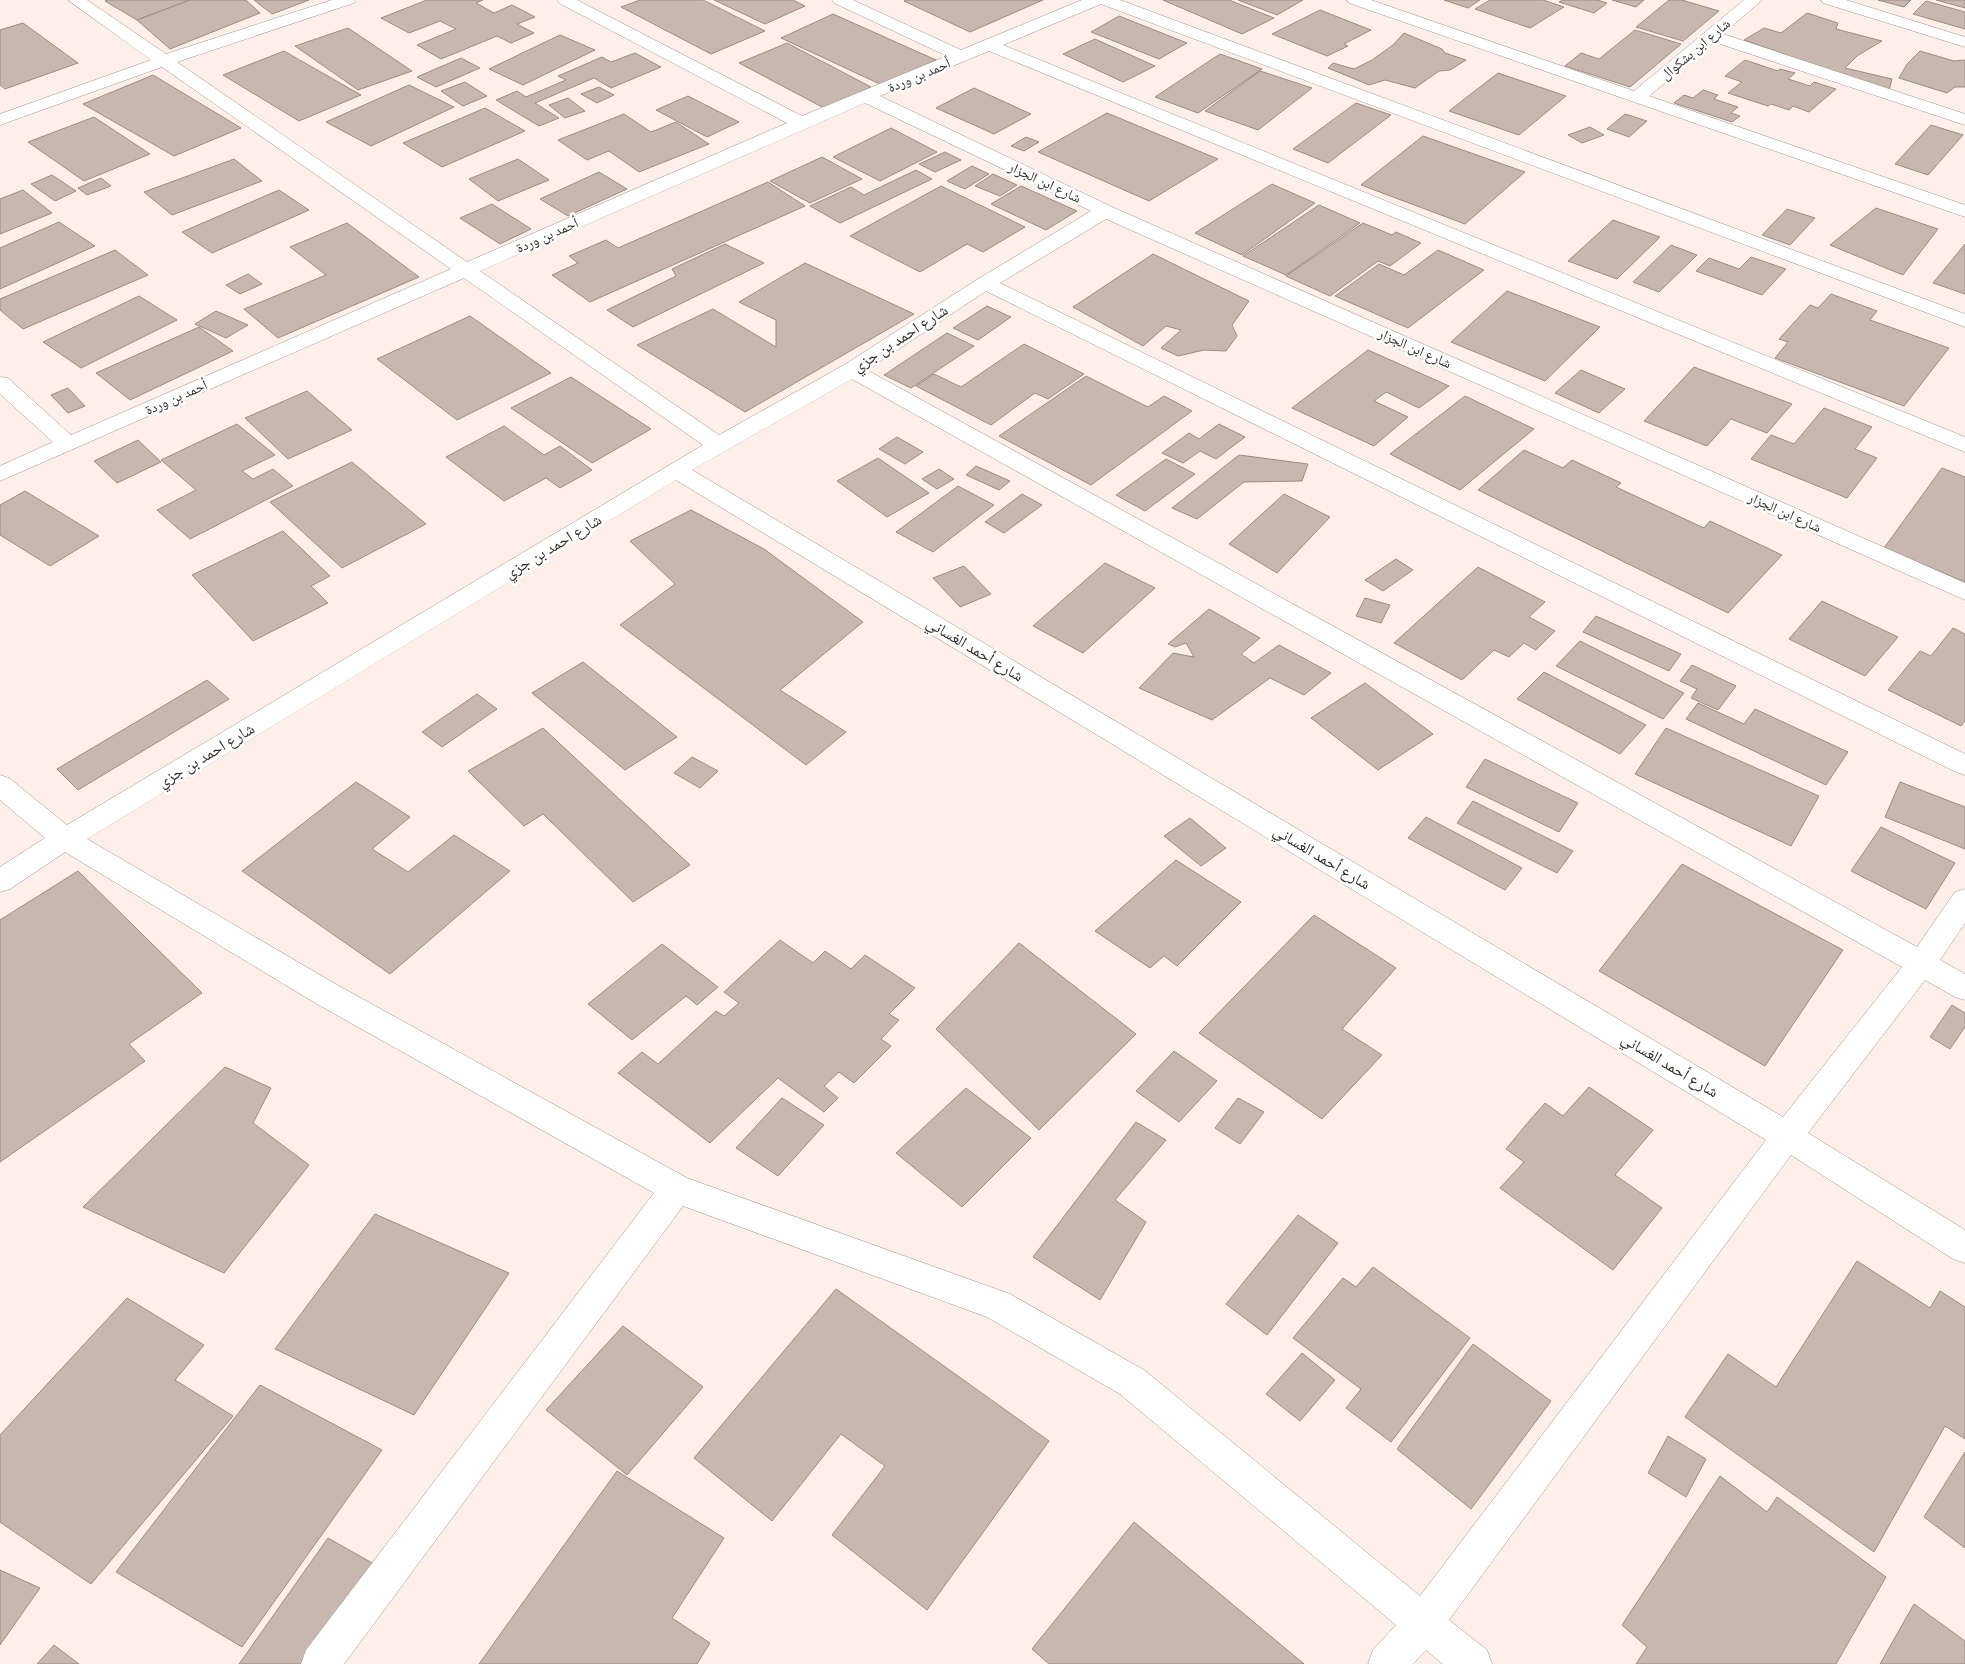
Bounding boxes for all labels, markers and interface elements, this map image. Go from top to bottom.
street label: شارع ابن بشكوال [1656,14,1734,84]
street label: أحمد بن وردة [885,54,953,96]
street label: شارع ابن الجزار [1004,157,1084,208]
street label: أحمد بن وردة [513,213,581,257]
street label: شارع احمد بن جزي [849,300,953,378]
street label: شارع ابن الجزار [1374,323,1454,373]
street label: أحمد بن وردة [142,375,210,419]
street label: شارع ابن الجزار [1744,487,1824,537]
street label: شارع احمد بن جزي [501,510,606,585]
street label: شارع أحمد الغساني [922,613,1027,688]
street label: شارع احمد بن جزي [154,719,259,794]
street label: شارع أحمد الغساني [1269,821,1374,896]
street label: شارع أحمد الغساني [1617,1029,1722,1104]

